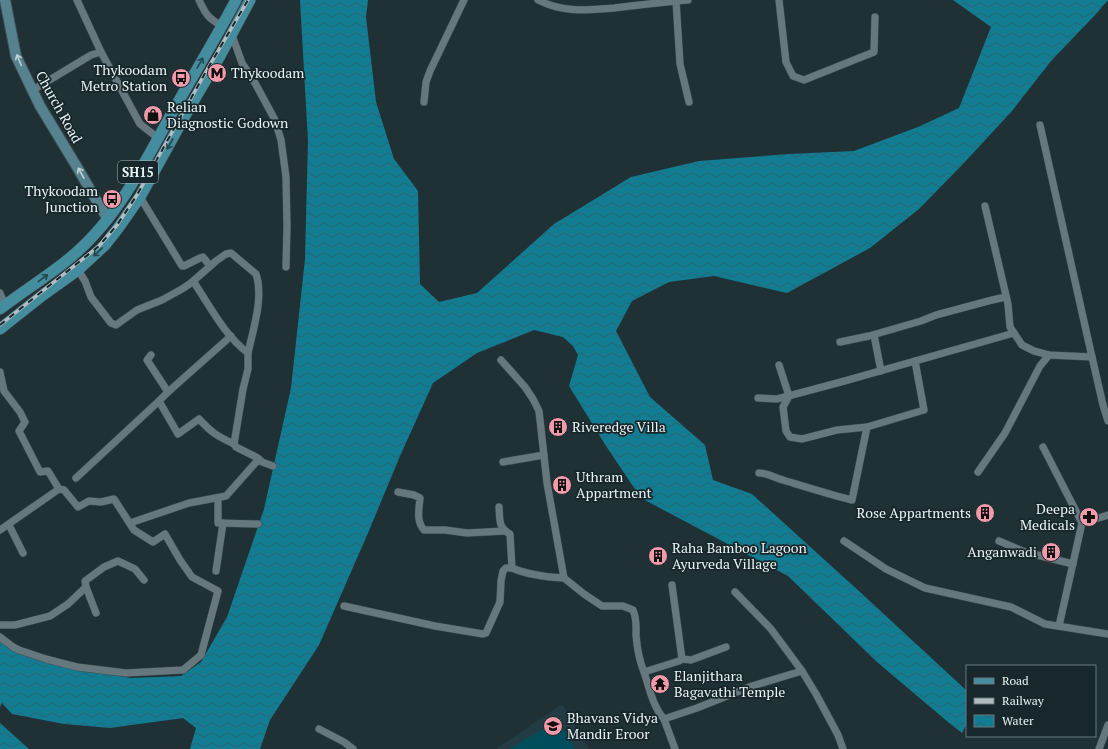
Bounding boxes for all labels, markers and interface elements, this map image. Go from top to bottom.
one-way arrow [14,54,22,66]
one-way arrow [197,57,205,69]
place label: Thykoodam Metro Station [81,60,168,95]
metro station icon: Thykoodam [206,62,228,84]
place label: Thykoodam [231,63,304,82]
street label: Church Road [32,67,87,147]
bus stop icon: Thykoodam Metro Station [170,67,192,89]
place label: Relian Diagnostic Godown [167,97,289,132]
shop icon: Relian Diagnostic Godown [142,104,164,126]
one-way arrow [165,138,173,150]
road number: SH15 [118,161,158,183]
one-way arrow [77,168,84,180]
place label: Thykoodam Junction [25,181,99,216]
bus stop icon: Thykoodam Junction [101,188,123,210]
one-way arrow [93,247,103,257]
one-way arrow [37,274,48,282]
building icon: Riveredge Villa [547,416,569,438]
place label: Riveredge Villa [572,417,666,436]
place label: Uthram Appartment [576,467,652,502]
building icon: Uthram Appartment [551,474,573,496]
place label: Deepa Medicals [1020,499,1075,534]
building icon: Rose Appartments [974,502,996,524]
place label: Rose Appartments [857,503,971,522]
pharmacy icon: Deepa Medicals [1078,506,1100,528]
place label: Raha Bamboo Lagoon Ayurveda Village [672,538,808,573]
building icon: Anganwadi [1040,541,1062,563]
place label: Anganwadi [967,542,1037,561]
building icon: Raha Bamboo Lagoon Ayurveda Village [647,545,669,567]
legend [966,665,1096,737]
place label: Elanjithara Bagavathi Temple [674,666,785,701]
temple icon: Elanjithara Bagavathi Temple [649,673,671,695]
text: Road [1002,673,1029,688]
text: Railway [1002,693,1045,708]
place label: Bhavans Vidya Mandir Eroor [567,708,658,743]
text: Water [1002,713,1034,728]
school or university icon: Bhavans Vidya Mandir Eroor [542,715,564,737]

